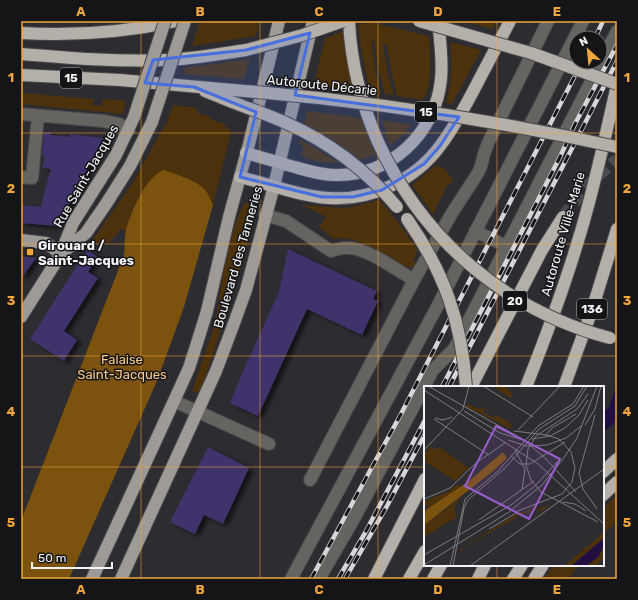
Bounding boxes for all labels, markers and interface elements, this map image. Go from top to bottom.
text: A [76,4,86,19]
text: B [195,4,205,19]
text: C [314,4,324,19]
text: D [433,4,443,19]
text: E [553,4,561,19]
north arrow [568,30,608,70]
text: N [577,34,590,49]
road number: 15 [60,68,82,88]
text: 1 [8,70,14,85]
text: 1 [624,70,630,85]
street label: Autoroute Décarie [266,72,378,98]
road number: 15 [415,102,437,122]
street label: Rue Saint-Jacques [50,122,122,230]
street label: Autoroute Ville-Marie [538,170,588,298]
text: 2 [7,181,15,196]
text: 2 [623,181,631,196]
street label: Boulevard des Tanneries [211,184,266,330]
place label: Girouard / Saint-Jacques [38,238,134,268]
marker: Girouard / Saint-Jacques [25,247,35,257]
road number: 20 [503,291,527,311]
text: 3 [7,293,16,308]
text: 3 [623,293,632,308]
road number: 136 [577,299,607,319]
park label: Falaise Saint-Jacques [77,352,167,382]
inset map [424,386,604,566]
text: 4 [7,404,16,419]
text: 4 [623,404,632,419]
text: 5 [7,515,15,530]
text: 5 [623,515,631,530]
scale bar [32,544,112,570]
text: 50 m [38,551,66,565]
text: A [76,582,86,597]
text: B [195,582,205,597]
text: C [314,582,324,597]
text: D [433,582,443,597]
text: E [553,582,561,597]

